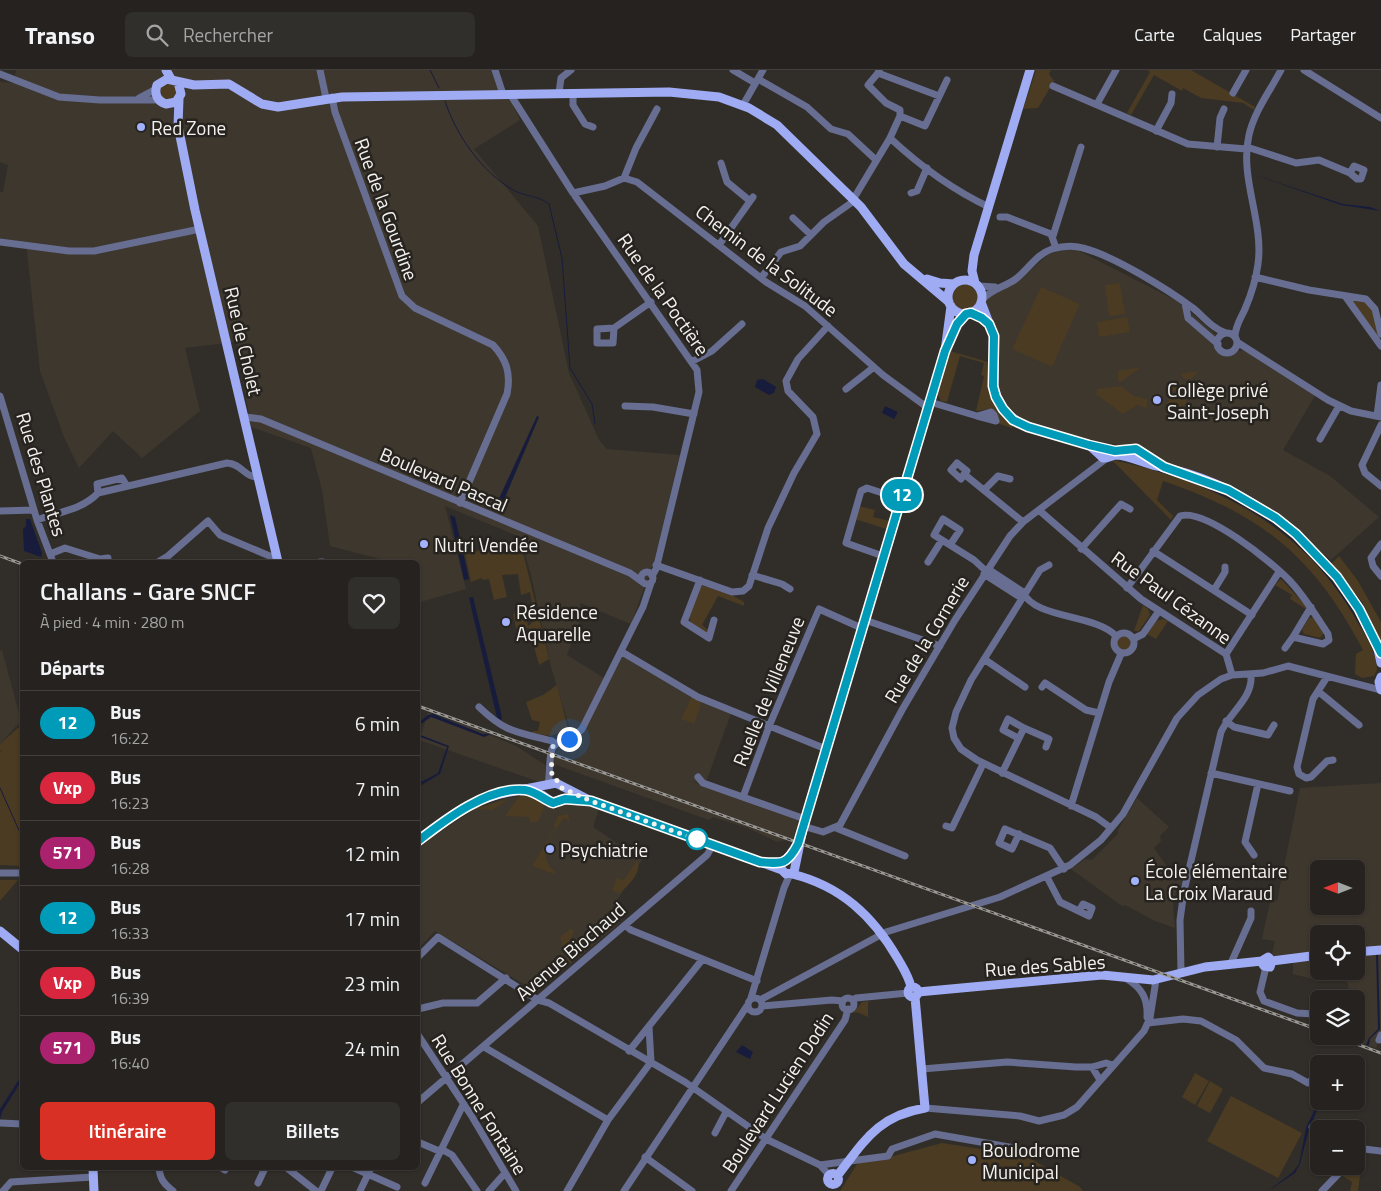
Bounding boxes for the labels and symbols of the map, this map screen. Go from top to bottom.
place label: Red Zone [151,113,226,142]
marker: Red Zone [135,121,147,133]
street label: Rue de la Gourdine [348,134,426,284]
street label: Chemin de la Solitude [690,197,844,323]
street label: Rue de la Poctière [611,227,717,361]
street label: Rue de Cholet [217,284,271,398]
place label: Collège privé Saint-Joseph [1167,375,1269,426]
marker: Collège privé Saint-Joseph [1151,394,1163,406]
street label: Rue des Plantes [9,408,75,540]
street label: Boulevard Pascal [376,439,512,519]
line badge: 12 [880,479,924,511]
place label: Nutri Vendée [434,530,538,559]
marker: Nutri Vendée [418,538,430,550]
street label: Rue Paul Cézanne [1106,543,1238,651]
street label: Rue de la Cornerie [876,570,976,708]
place label: Résidence Aquarelle [516,597,598,648]
street label: Ruelle de Villeneuve [725,612,811,770]
marker: Résidence Aquarelle [500,616,512,628]
your location [557,727,582,752]
unlabelled marker [686,828,708,850]
place label: Psychiatrie [560,835,648,864]
marker: Psychiatrie [544,843,556,855]
place label: École élémentaire La Croix Maraud [1145,856,1287,907]
north arrow [1310,860,1365,915]
marker: École élémentaire La Croix Maraud [1129,875,1141,887]
street label: Avenue Biochaud [509,895,631,1007]
street label: Rue des Sables [984,946,1106,984]
street label: Boulevard Lucien Dodin [714,1006,840,1178]
street label: Rue Bonne Fontaine [425,1028,535,1180]
place label: Boulodrome Municipal [982,1135,1080,1186]
marker: Boulodrome Municipal [966,1154,978,1166]

